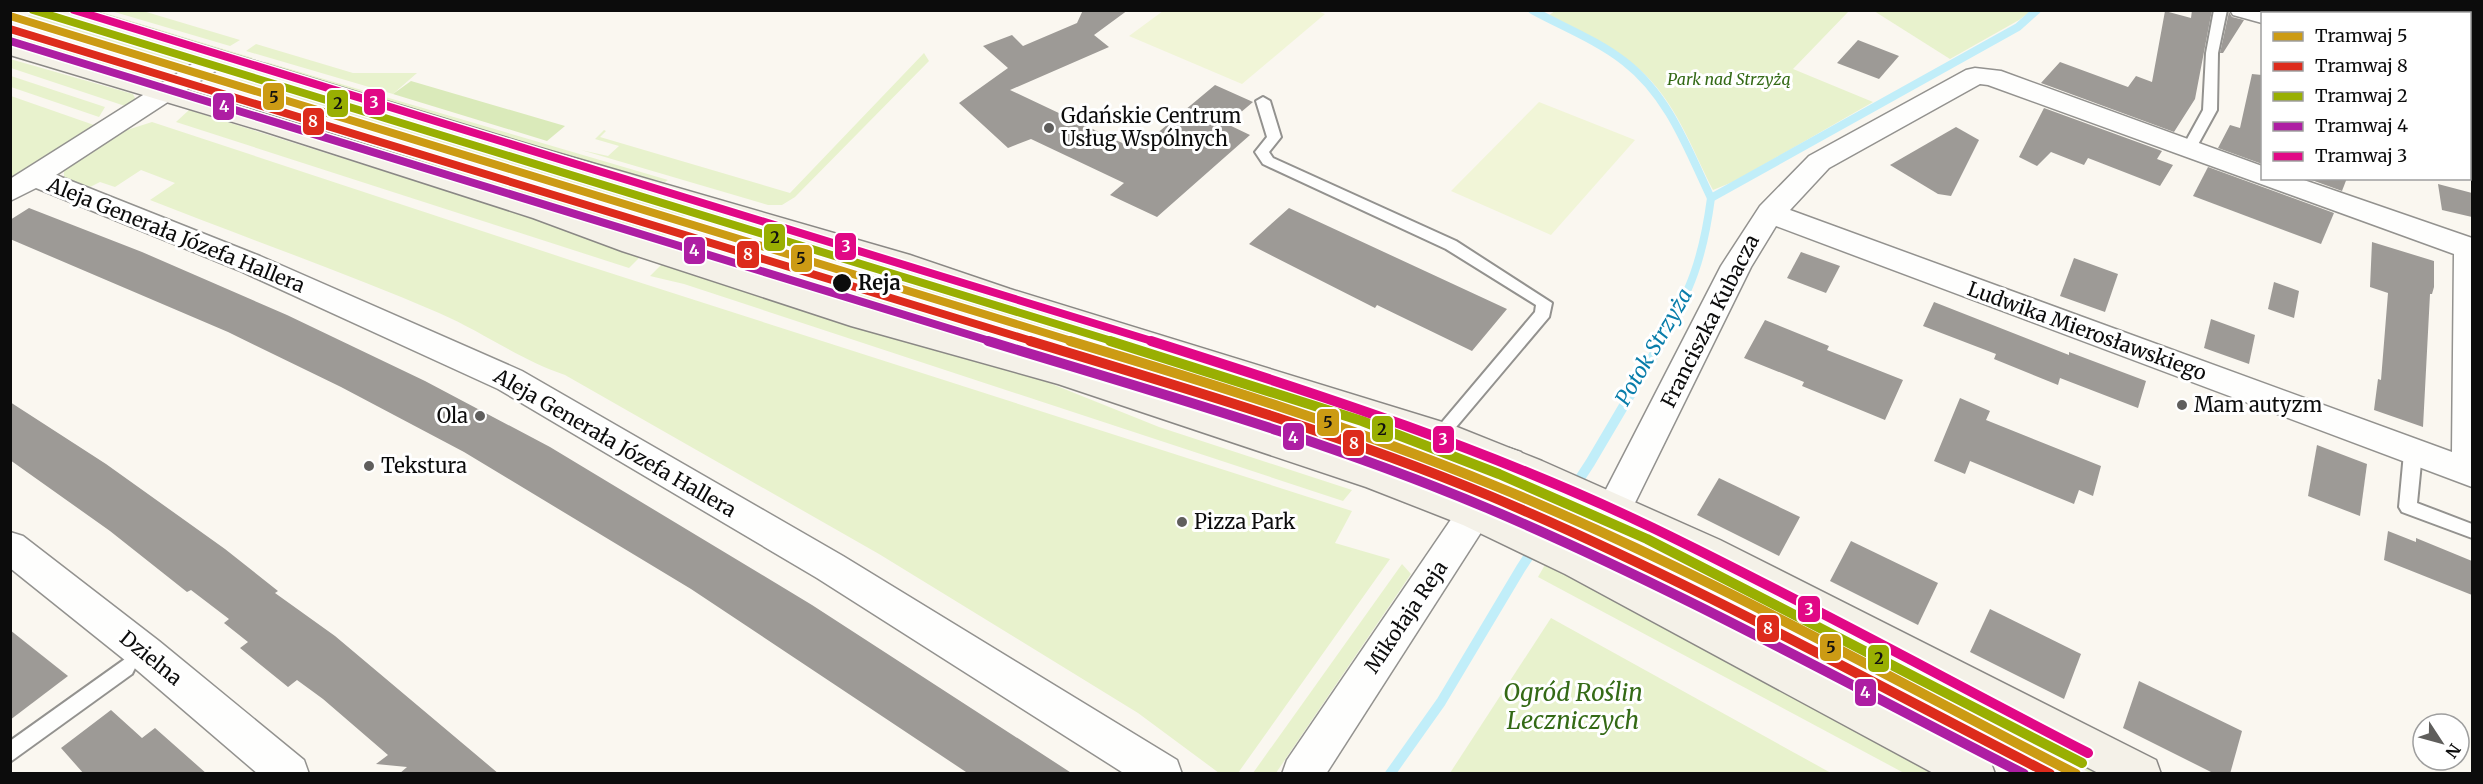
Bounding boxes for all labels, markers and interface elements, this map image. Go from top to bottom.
legend [2261,12,2471,180]
text: Tramwaj 5 [2315,24,2408,47]
text: Tramwaj 8 [2315,54,2408,77]
park label: Park nad Strzyżą [1667,69,1791,89]
line badge: 5 [262,82,285,111]
text: Tramwaj 2 [2315,84,2408,107]
text: 5 [269,87,279,107]
line badge: 3 [363,88,386,116]
line badge: 2 [326,89,349,118]
line badge: 4 [212,92,235,121]
text: 3 [369,92,379,112]
text: 2 [333,93,343,113]
text: 4 [219,96,229,116]
place label: Gdańskie Centrum Usług Wspólnych [1061,103,1242,151]
line badge: 8 [302,107,325,136]
text: 8 [308,111,318,131]
text: Tramwaj 4 [2315,114,2408,137]
marker: Gdańskie Centrum Usług Wspólnych [1042,121,1056,135]
text: Tramwaj 3 [2315,144,2407,167]
street label: Aleja Generała Józefa Hallera [43,171,309,298]
line badge: 2 [763,223,786,252]
text: 2 [770,227,780,247]
street label: Franciszka Kubacza [1655,230,1764,411]
line badge: 3 [834,232,857,261]
line badge: 4 [683,236,706,265]
text: 3 [841,236,851,256]
text: 4 [689,240,699,260]
line badge: 8 [736,240,760,269]
text: 8 [743,244,753,264]
line badge: 5 [790,244,813,273]
text: 5 [796,248,806,268]
place label: Reja [858,270,901,295]
marker: Reja [831,272,853,294]
street label: Ludwika Mierosławskiego [1964,276,2210,386]
water label: Potok Strzyża [1609,283,1698,410]
street label: Aleja Generała Józefa Hallera [489,362,741,522]
place label: Mam autyzm [2194,392,2322,417]
marker: Mam autyzm [2175,398,2189,412]
place label: Ola [437,403,468,428]
line badge: 5 [1316,408,1340,437]
marker: Ola [473,409,487,423]
text: 5 [1323,412,1333,432]
line badge: 2 [1371,415,1394,443]
text: 2 [1377,419,1387,439]
line badge: 4 [1282,422,1305,451]
line badge: 3 [1432,425,1455,454]
text: 4 [1288,427,1298,447]
line badge: 8 [1342,429,1365,457]
text: 3 [1438,429,1448,449]
text: 8 [1349,433,1359,453]
place label: Tekstura [381,453,467,478]
marker: Tekstura [362,459,376,473]
place label: Pizza Park [1194,509,1296,534]
marker: Pizza Park [1175,515,1189,529]
street label: Mikołaja Reja [1359,556,1452,678]
line badge: 3 [1797,595,1821,623]
text: 3 [1804,599,1814,619]
line badge: 8 [1756,614,1780,643]
text: 8 [1763,618,1773,638]
street label: Dzielna [115,625,188,690]
line badge: 5 [1819,633,1842,662]
text: 5 [1826,637,1836,657]
line badge: 2 [1867,644,1890,673]
text: 2 [1874,648,1884,668]
park label: Ogród Roślin Leczniczych [1503,677,1643,736]
line badge: 4 [1854,678,1877,707]
text: 4 [1860,682,1870,702]
north arrow [2411,712,2471,772]
text: N [2441,740,2465,762]

